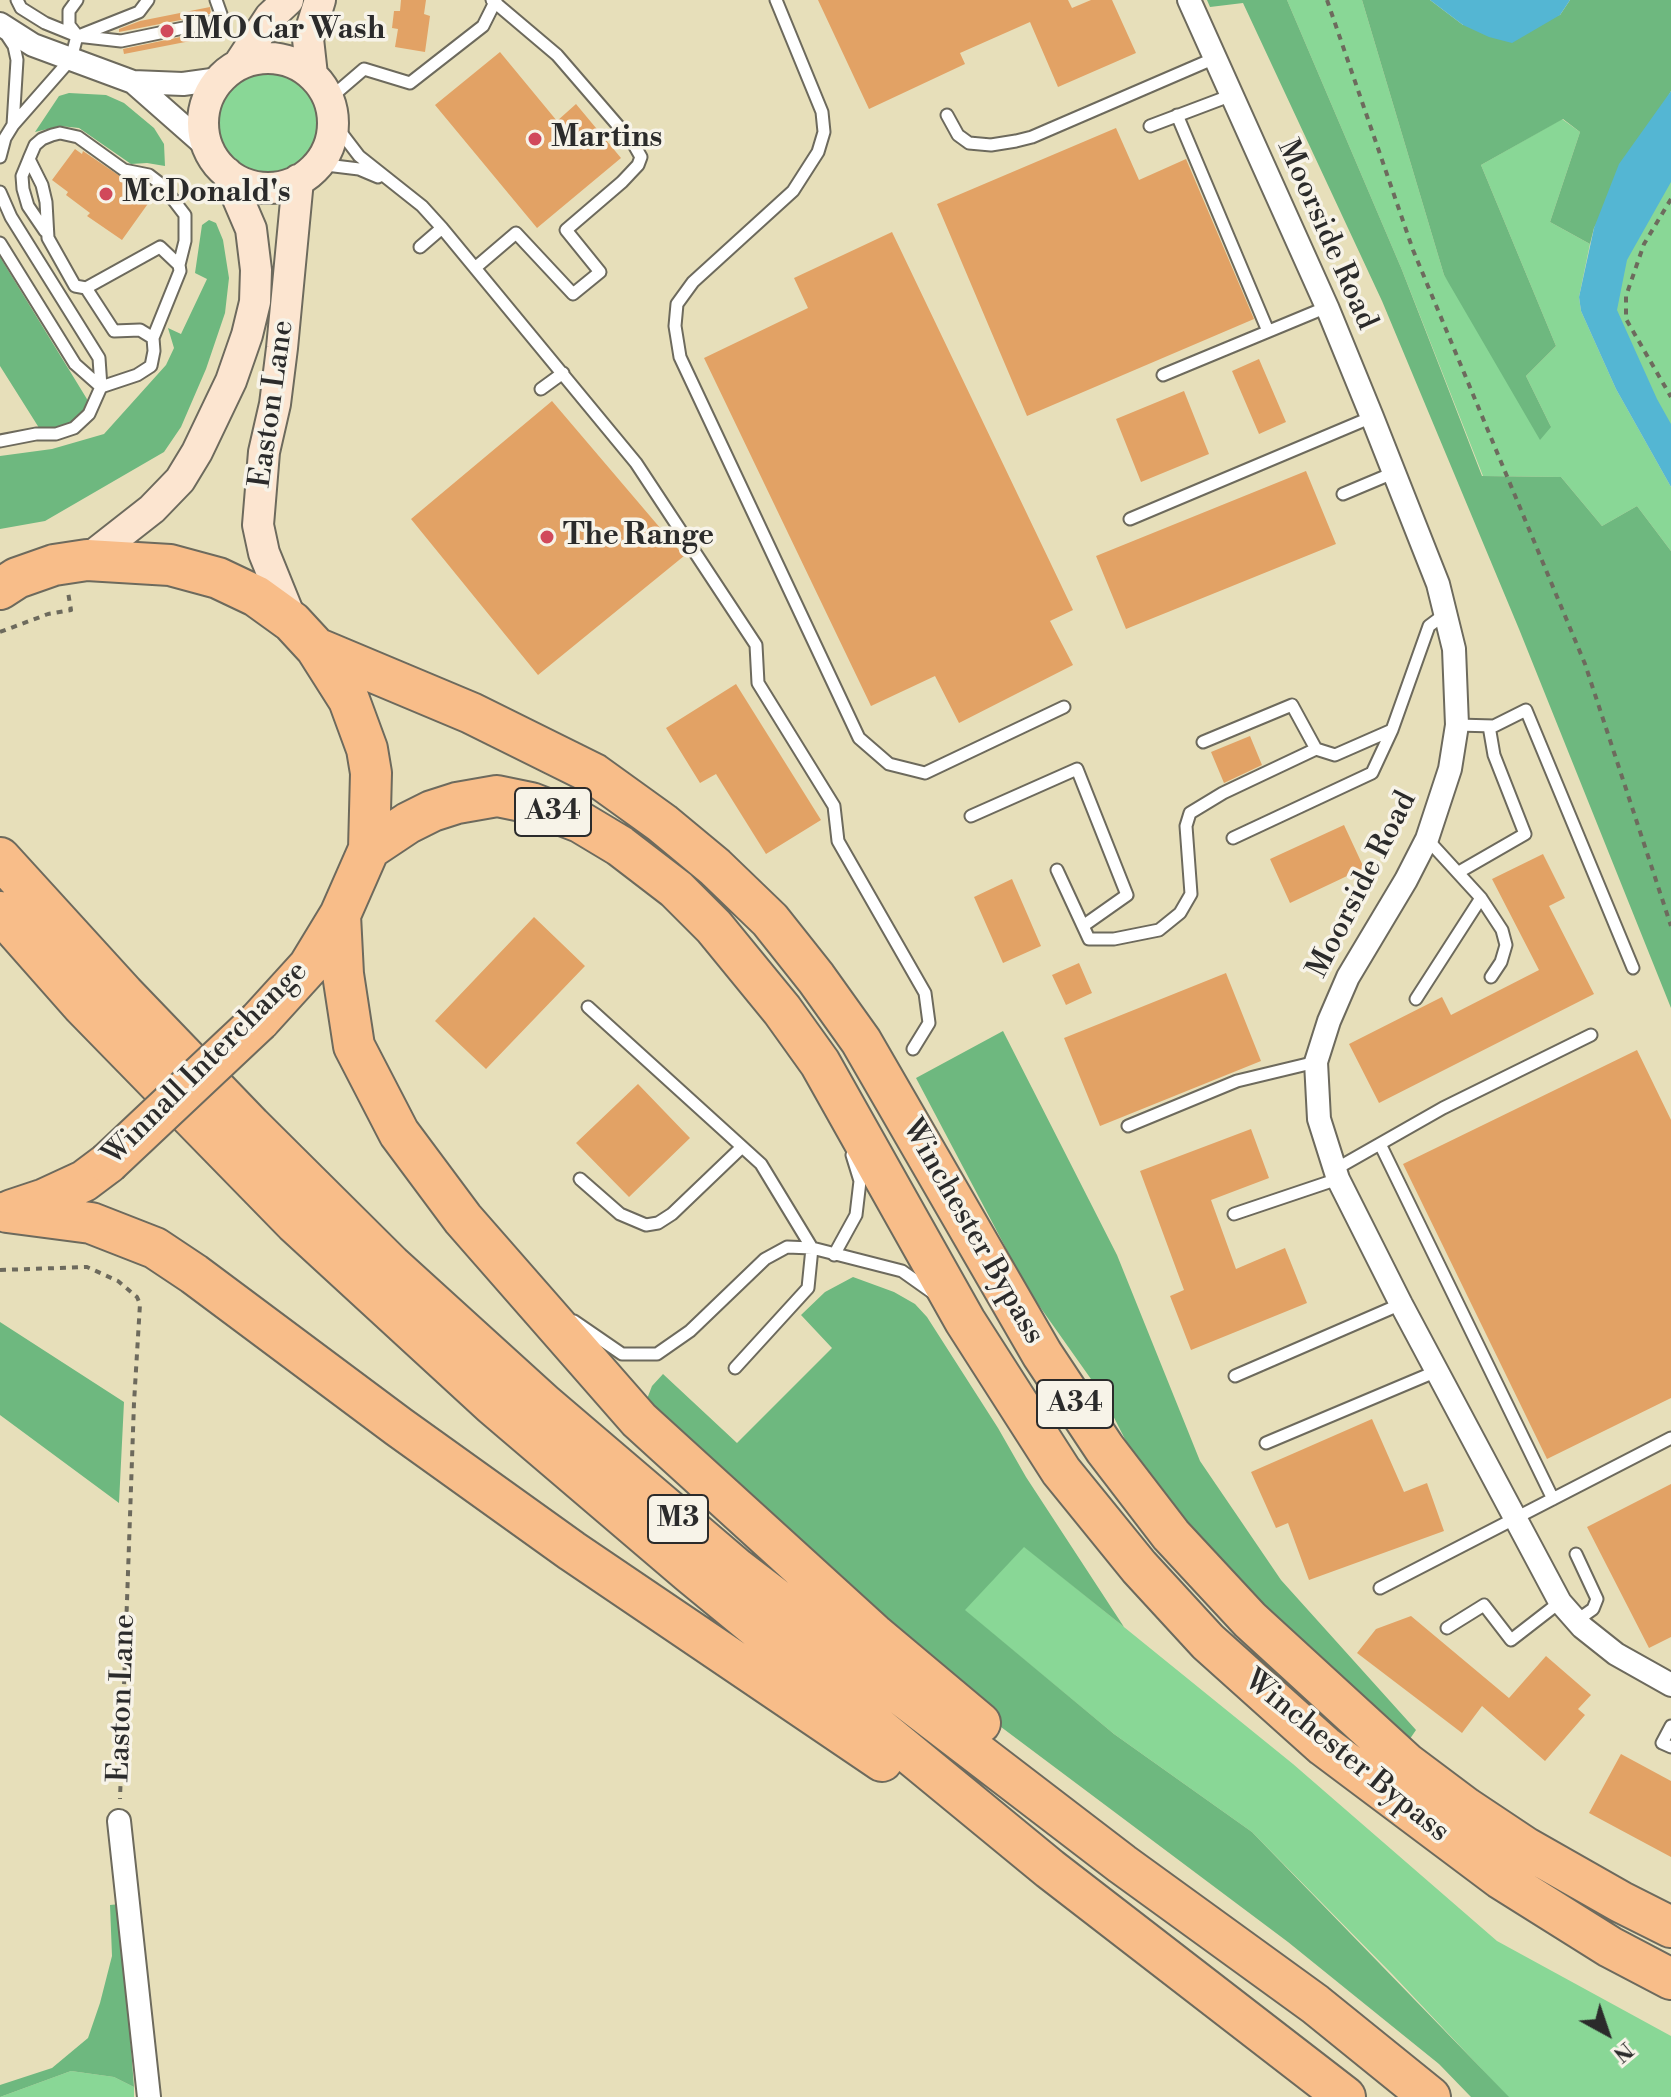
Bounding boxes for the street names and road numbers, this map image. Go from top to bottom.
street label: Moorside Road [1268,134,1384,336]
street label: Easton Lane [243,318,303,490]
street label: Moorside Road [1301,786,1425,984]
road number: A34 [515,788,591,836]
street label: Winnall Interchange [96,954,316,1174]
street label: Winchester Bypass [893,1113,1051,1351]
road number: A34 [1037,1380,1113,1428]
road number: M3 [648,1495,708,1543]
street label: Easton Lane [102,1613,144,1783]
street label: Winchester Bypass [1236,1663,1456,1851]

